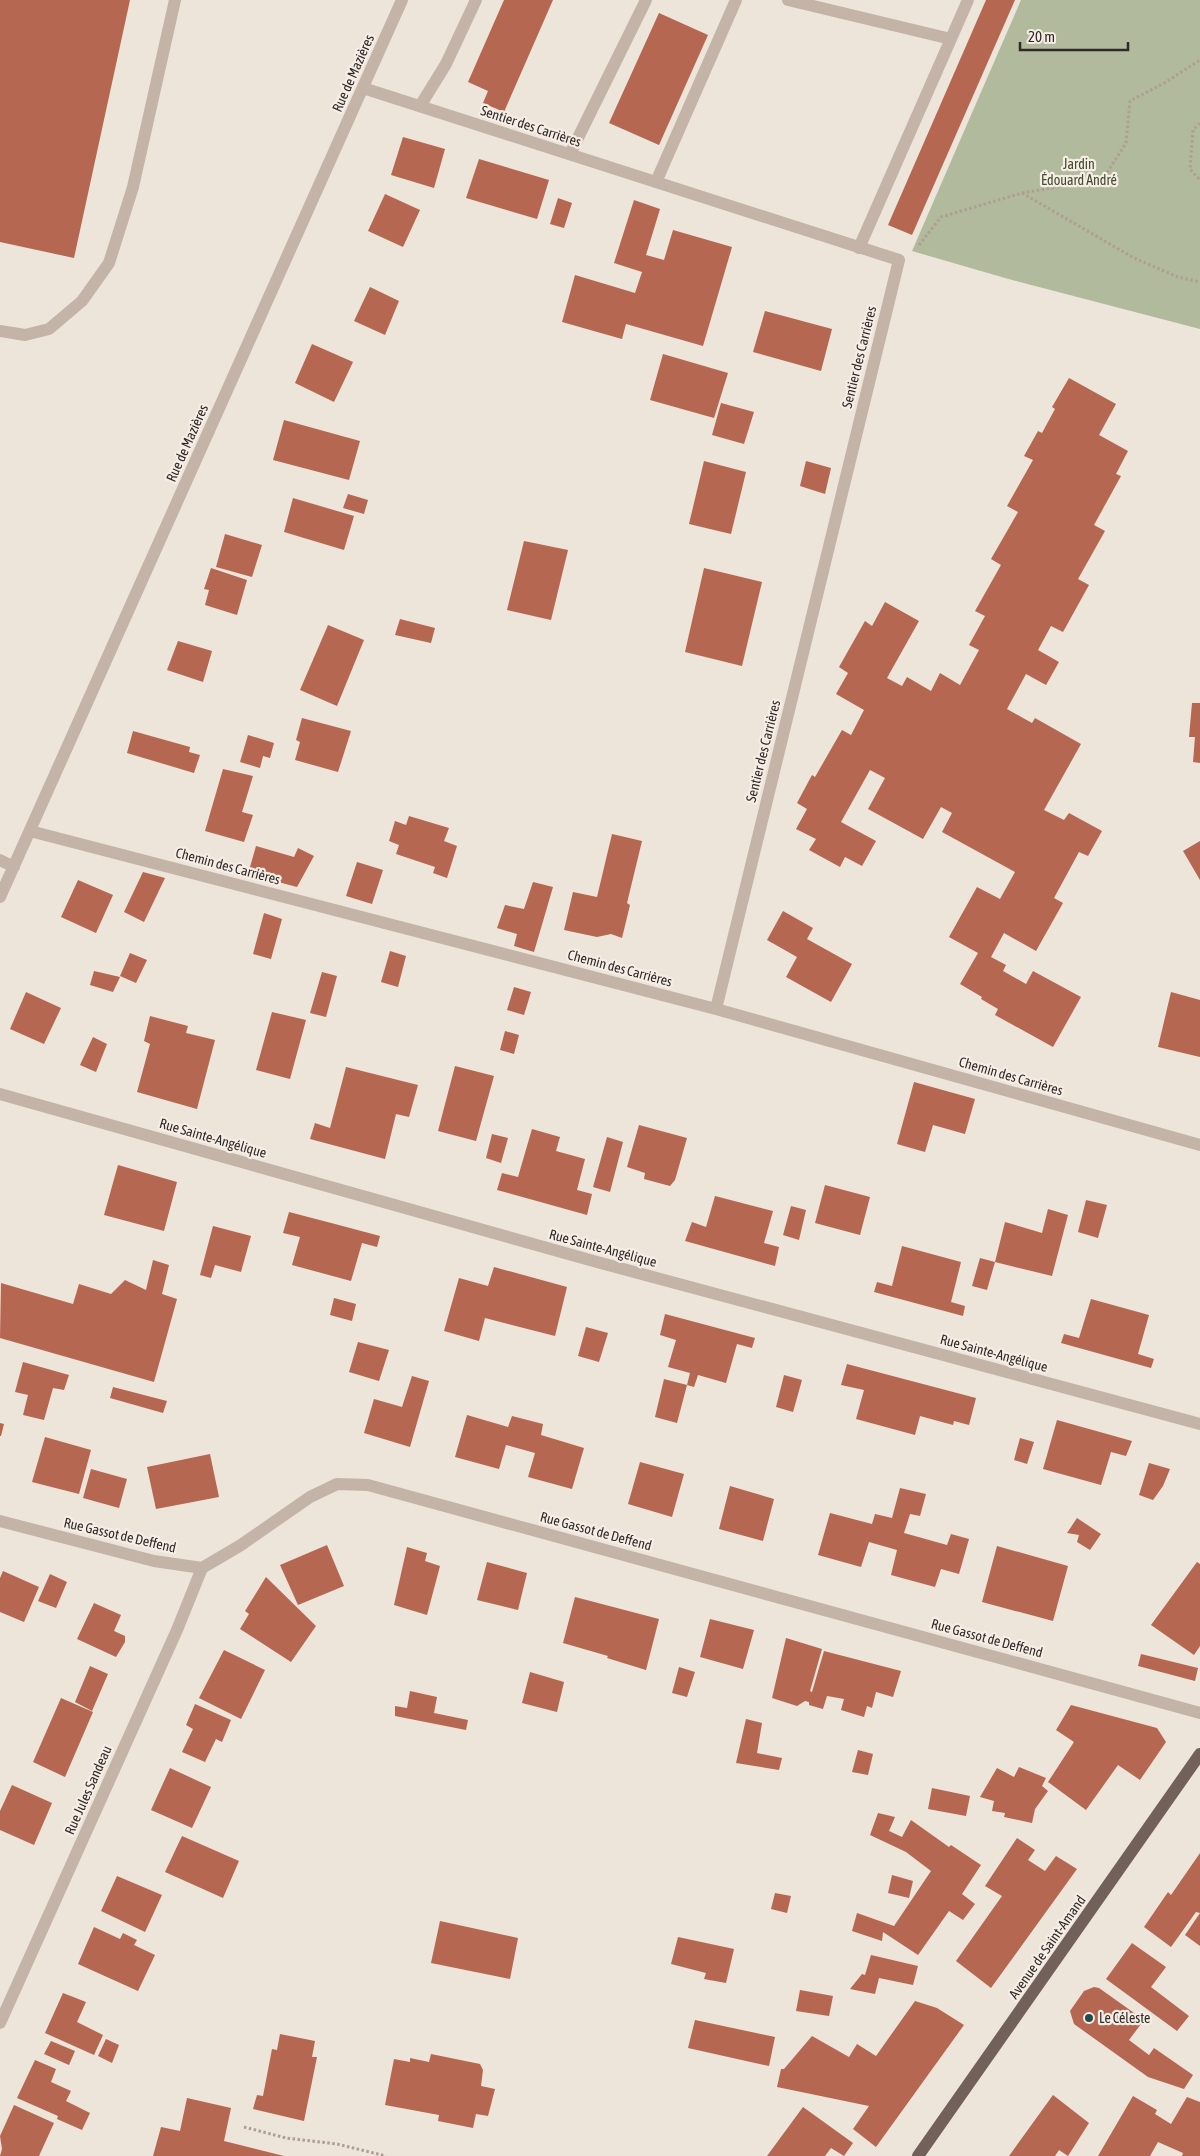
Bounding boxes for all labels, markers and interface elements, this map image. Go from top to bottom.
scale bar [1020,20,1128,52]
text: 20 m [1028,28,1055,45]
street label: Rue de Mazières [329,32,377,114]
street label: Sentier des Carrières [479,102,583,150]
park label: Jardin Édouard André [1041,156,1117,188]
street label: Sentier des Carrières [839,304,879,410]
street label: Rue de Mazières [163,402,211,484]
street label: Sentier des Carrières [743,698,783,804]
street label: Chemin des Carrières [174,844,282,888]
street label: Chemin des Carrières [566,946,674,990]
street label: Chemin des Carrières [957,1054,1065,1099]
street label: Rue Sainte-Angélique [158,1115,268,1161]
street label: Rue Sainte-Angélique [548,1226,658,1270]
street label: Rue Sainte-Angélique [939,1331,1049,1375]
street label: Rue Gassot de Deffend [538,1508,654,1554]
street label: Rue Gassot de Deffend [62,1514,178,1556]
street label: Rue Gassot de Deffend [929,1615,1045,1661]
street label: Rue Jules Sandeau [61,1743,115,1837]
street label: Avenue de Saint-Amand [1005,1892,1089,2002]
place label: Le Céleste [1099,2010,1150,2026]
marker: Le Céleste [1083,2012,1095,2024]

